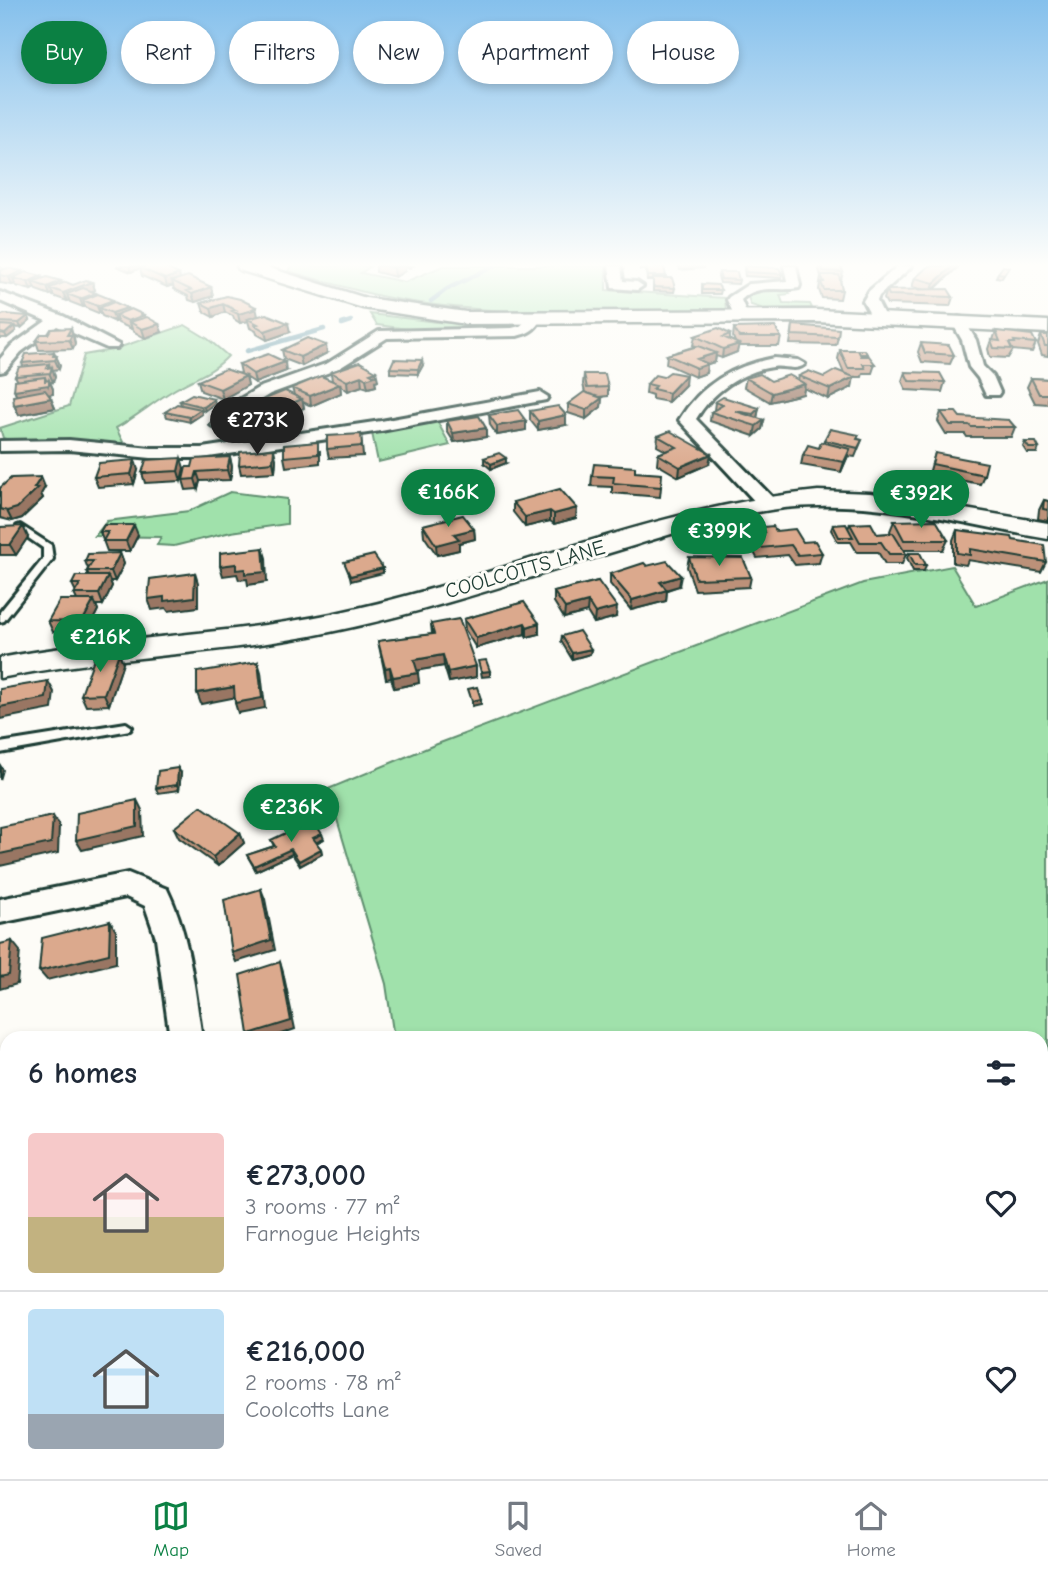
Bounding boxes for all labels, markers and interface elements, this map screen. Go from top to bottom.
chip: Buy [21,21,107,84]
chip: Rent [121,21,215,84]
chip: Filters [229,21,339,84]
chip: New [353,21,444,84]
chip: Apartment [458,21,613,84]
chip: House [627,21,739,84]
pin: €273K [208,398,306,457]
text: €273K [226,406,288,433]
pin: €166K [399,470,497,529]
pin: €392K [872,470,970,530]
text: €166K [417,478,479,505]
text: €392K [889,479,953,506]
pin: €399K [670,508,768,568]
text: €399K [687,517,751,544]
street label: COOLCOTTS LANE [442,535,608,603]
pin: €216K [51,614,149,674]
text: €216K [69,623,131,650]
pin: €236K [242,784,340,844]
text: €236K [259,793,323,820]
icon: filters [982,1054,1020,1092]
text: 6 homes [28,1056,137,1091]
text: €273,000 [245,1158,366,1193]
icon: home [84,1161,168,1245]
icon: heart [982,1184,1020,1222]
text: 3 rooms · 77 m² [245,1193,400,1220]
text: Farnogue Heights [245,1220,420,1247]
text: €216,000 [245,1334,365,1369]
icon: home [84,1337,168,1421]
icon: heart [982,1360,1020,1398]
text: 2 rooms · 78 m² [245,1369,401,1396]
text: Coolcotts Lane [245,1396,389,1423]
tab: Map [152,1497,190,1561]
tab: Saved [495,1497,542,1561]
tab: Home [847,1497,896,1561]

